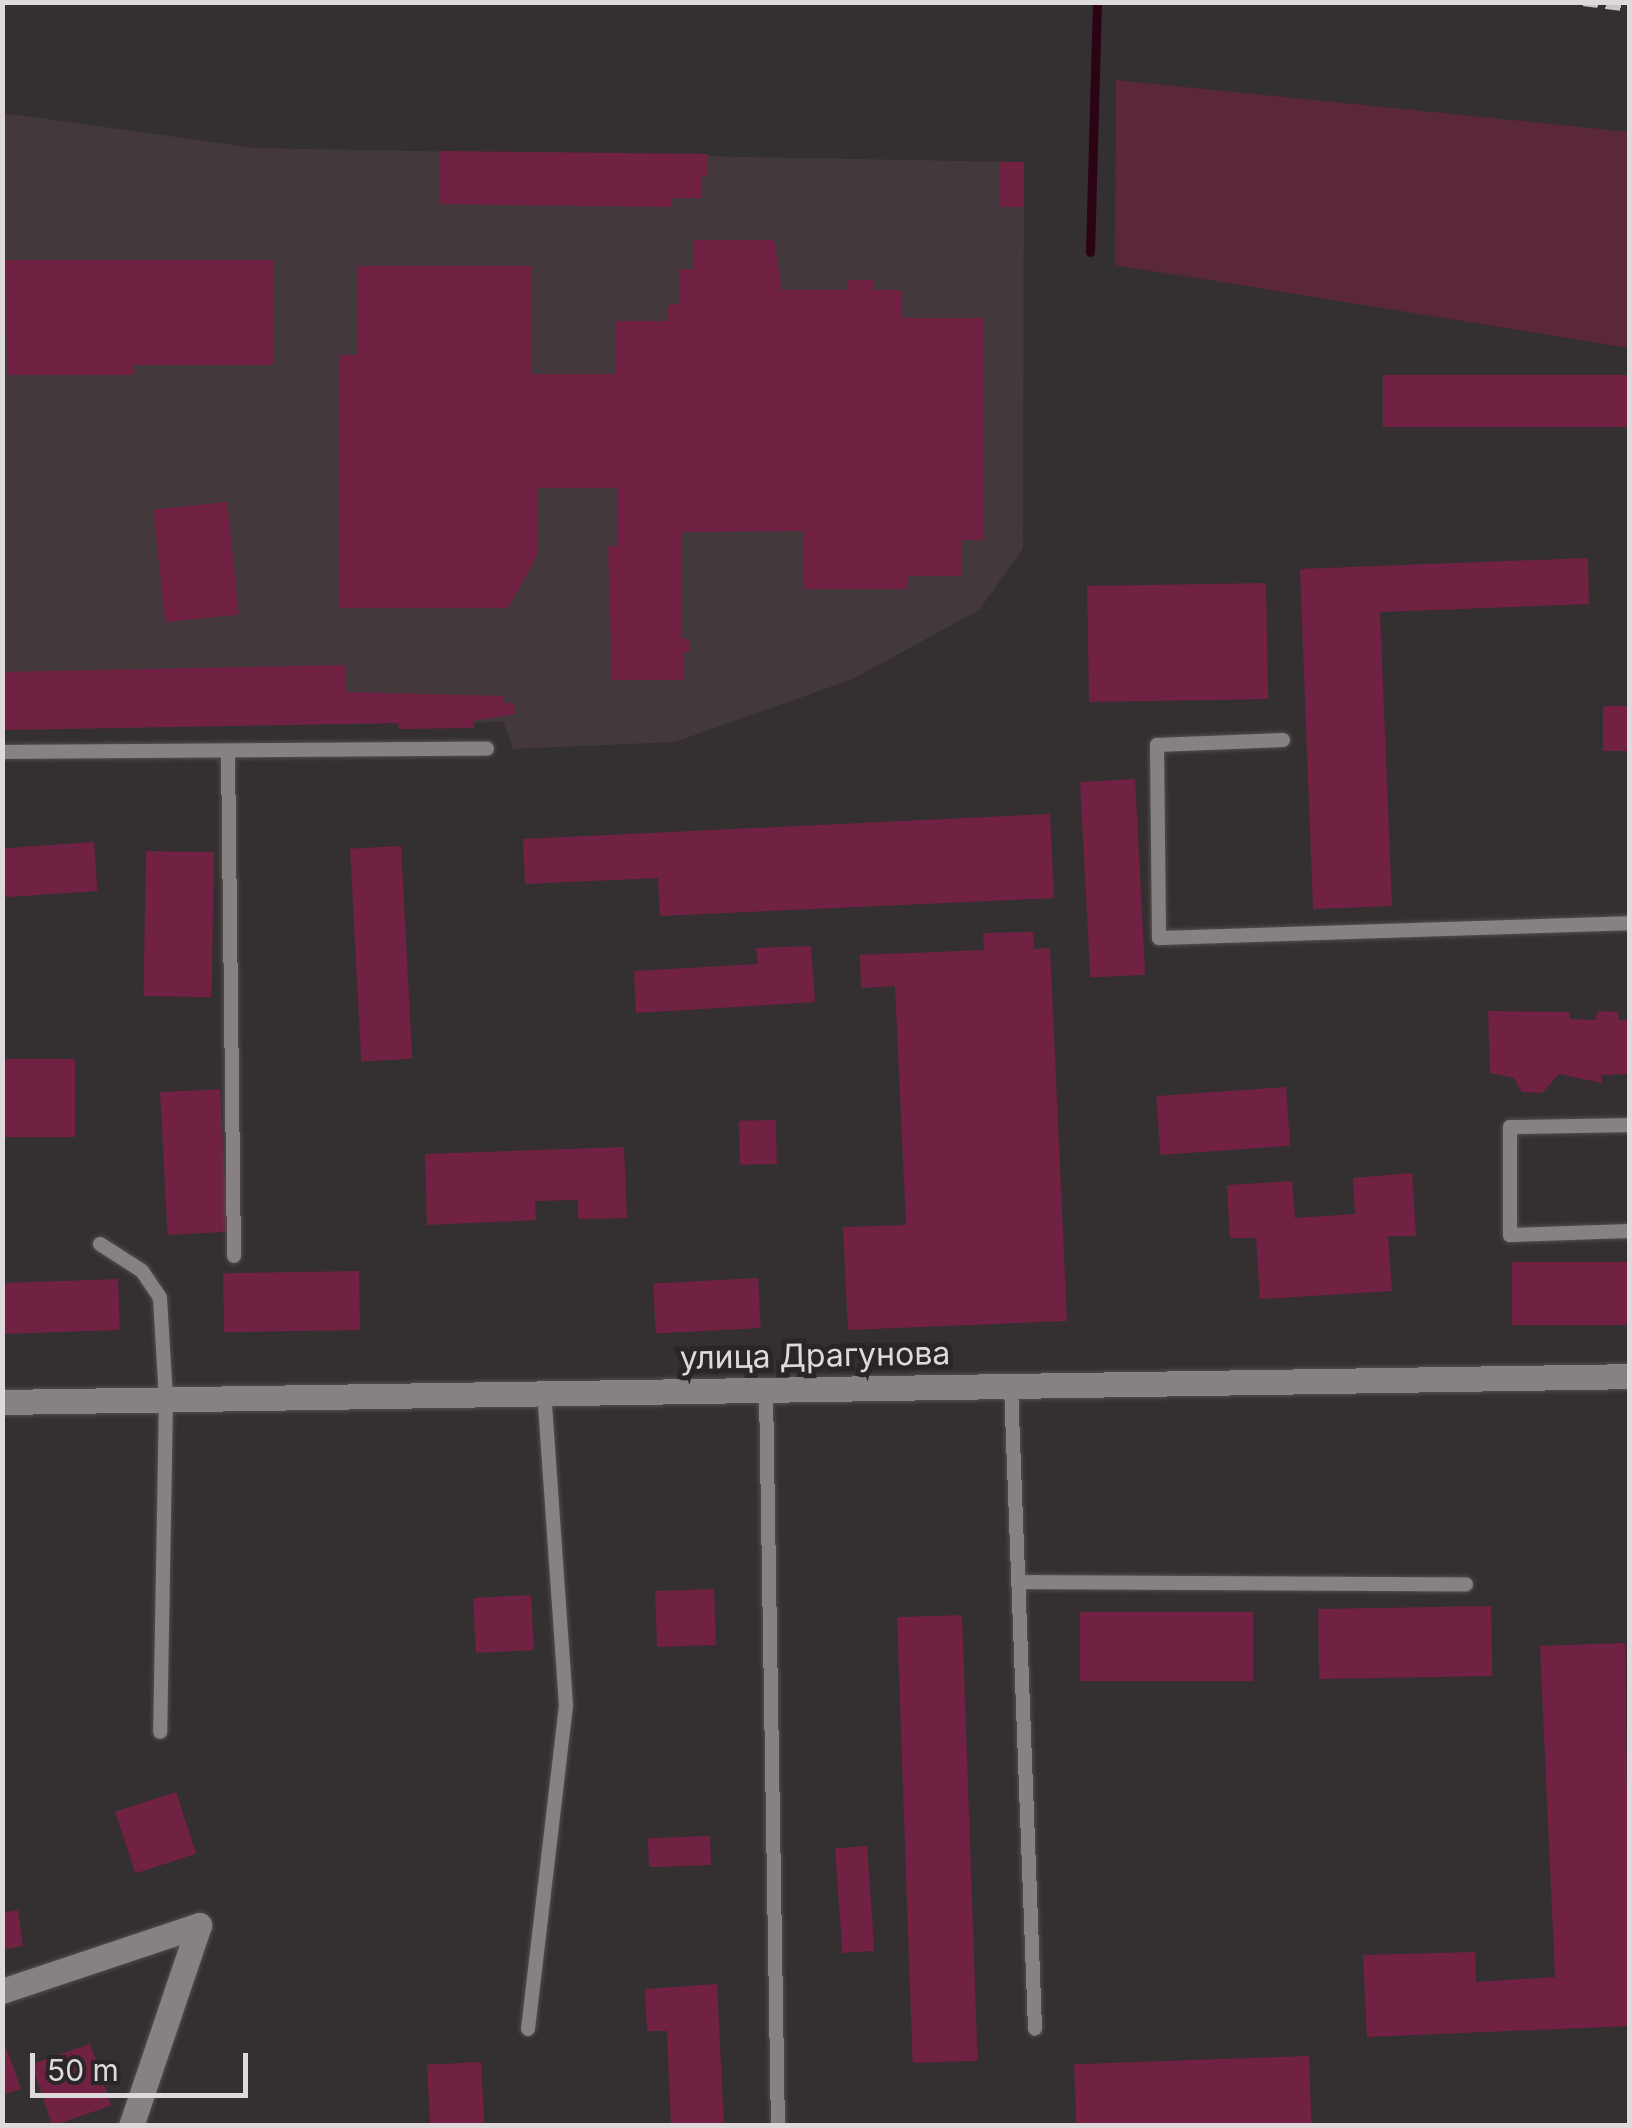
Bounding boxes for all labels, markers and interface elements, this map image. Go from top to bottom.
street label: улица Драгунова [679,1334,951,1378]
scale bar [35,2033,252,2095]
text: 50 m [47,2052,119,2088]

